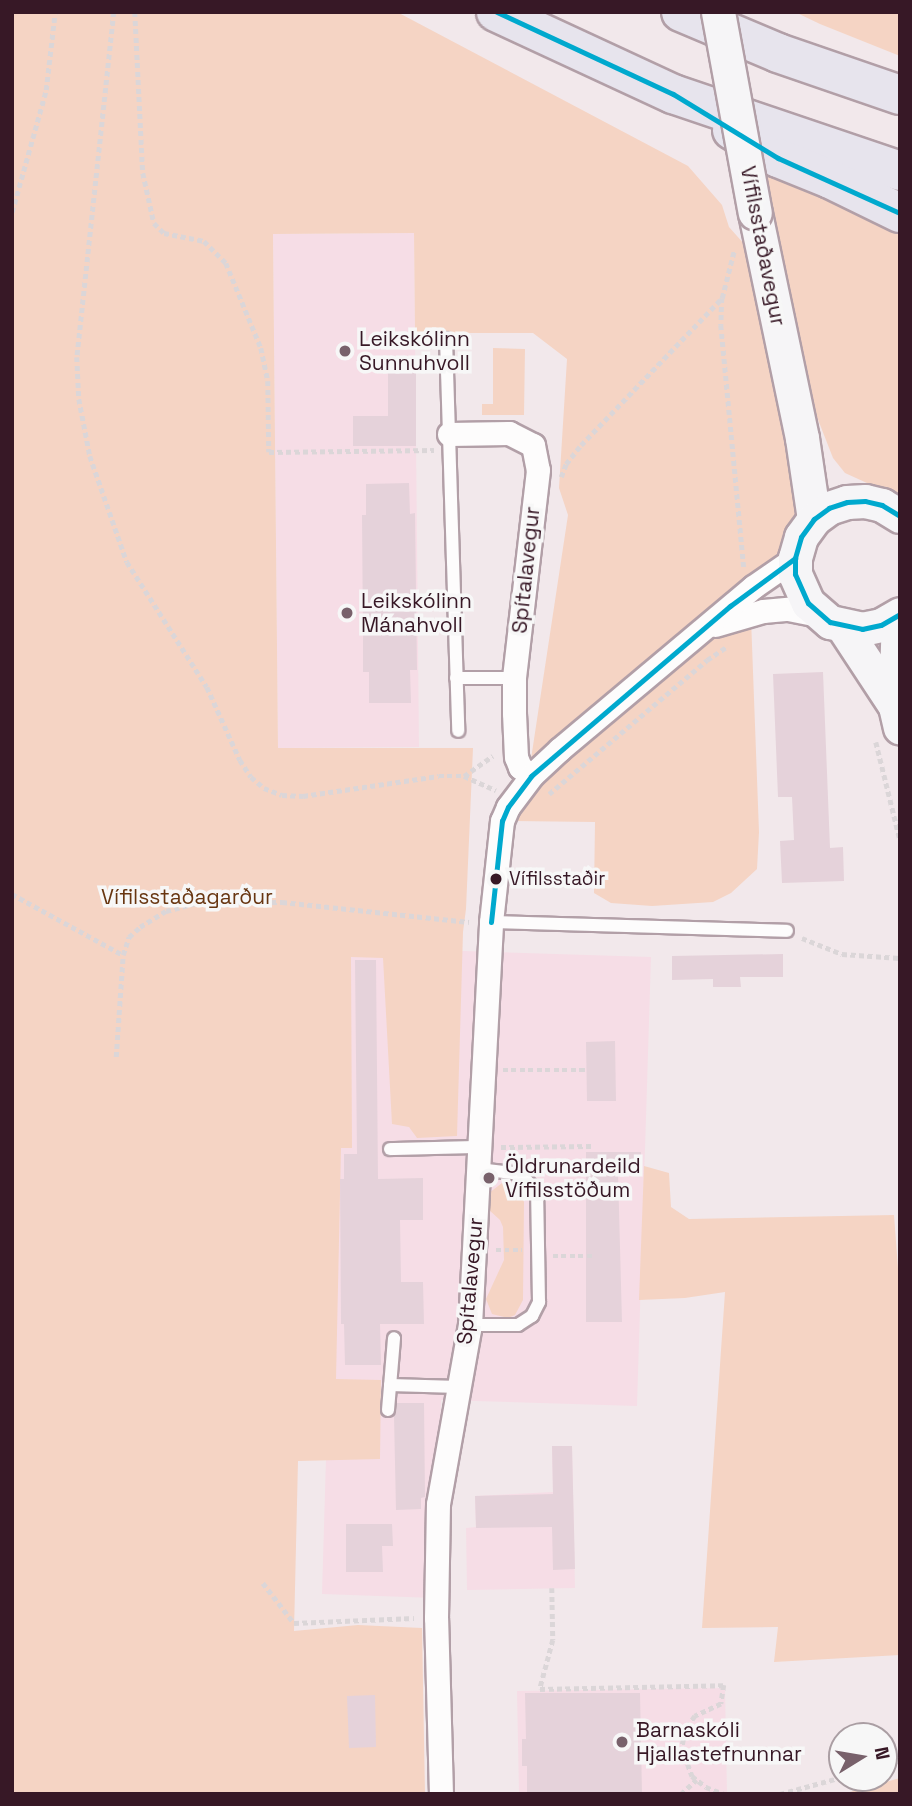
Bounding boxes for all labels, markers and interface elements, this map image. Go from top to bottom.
street label: Vífilsstaðavegur [735,164,791,328]
place label: Leikskólinn Sunnuhvoll [359,326,470,376]
marker: Leikskólinn Sunnuhvoll [337,343,353,359]
street label: Spítalavegur [507,505,545,635]
place label: Leikskólinn Mánahvoll [361,588,472,638]
marker: Leikskólinn Mánahvoll [339,605,355,621]
place label: Vífilsstaðir [509,868,605,890]
marker: Vífilsstaðir [489,872,503,886]
park label: Vífilsstaðagarður [101,884,273,910]
place label: Öldrunardeild Vífilsstöðum [505,1153,641,1203]
marker: Öldrunardeild Vífilsstöðum [479,1168,499,1188]
street label: Spítalavegur [452,1216,488,1346]
place label: Barnaskóli Hjallastefnunnar [636,1717,802,1767]
north arrow [828,1722,898,1792]
marker: Barnaskóli Hjallastefnunnar [614,1734,630,1750]
text: N [869,1745,896,1762]

